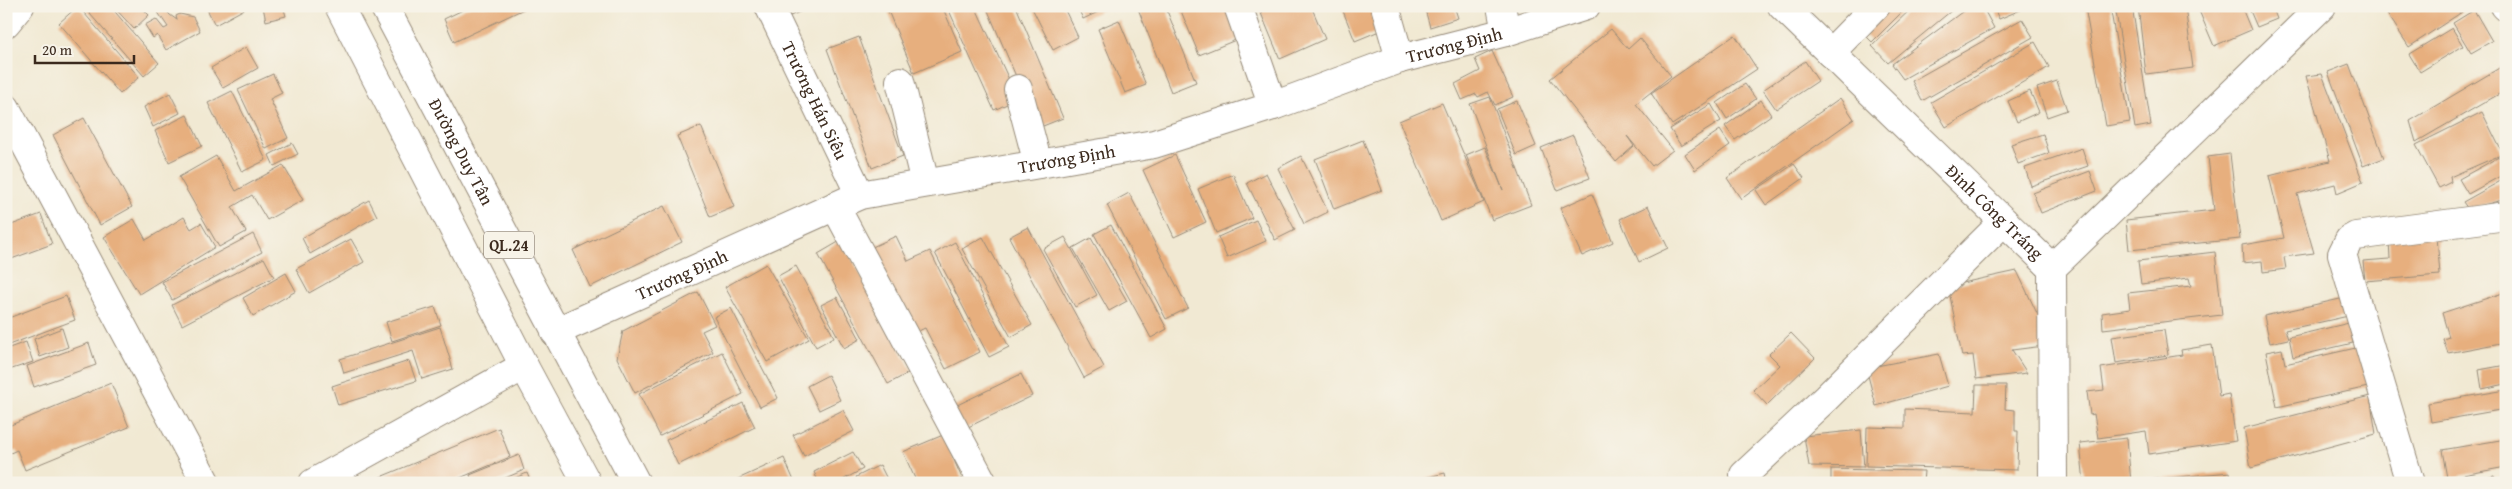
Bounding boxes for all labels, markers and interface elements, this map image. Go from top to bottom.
street label: Trương Định [1403,20,1505,70]
scale bar [35,32,134,64]
street label: Trương Hán Siêu [775,37,855,164]
text: 20 m [42,39,73,60]
street label: Đường Duy Tân [422,93,501,210]
street label: Trương Định [1016,137,1117,180]
street label: Đinh Công Tráng [1940,158,2050,266]
road number: QL.24 [484,232,534,258]
street label: Trương Định [631,242,732,307]

